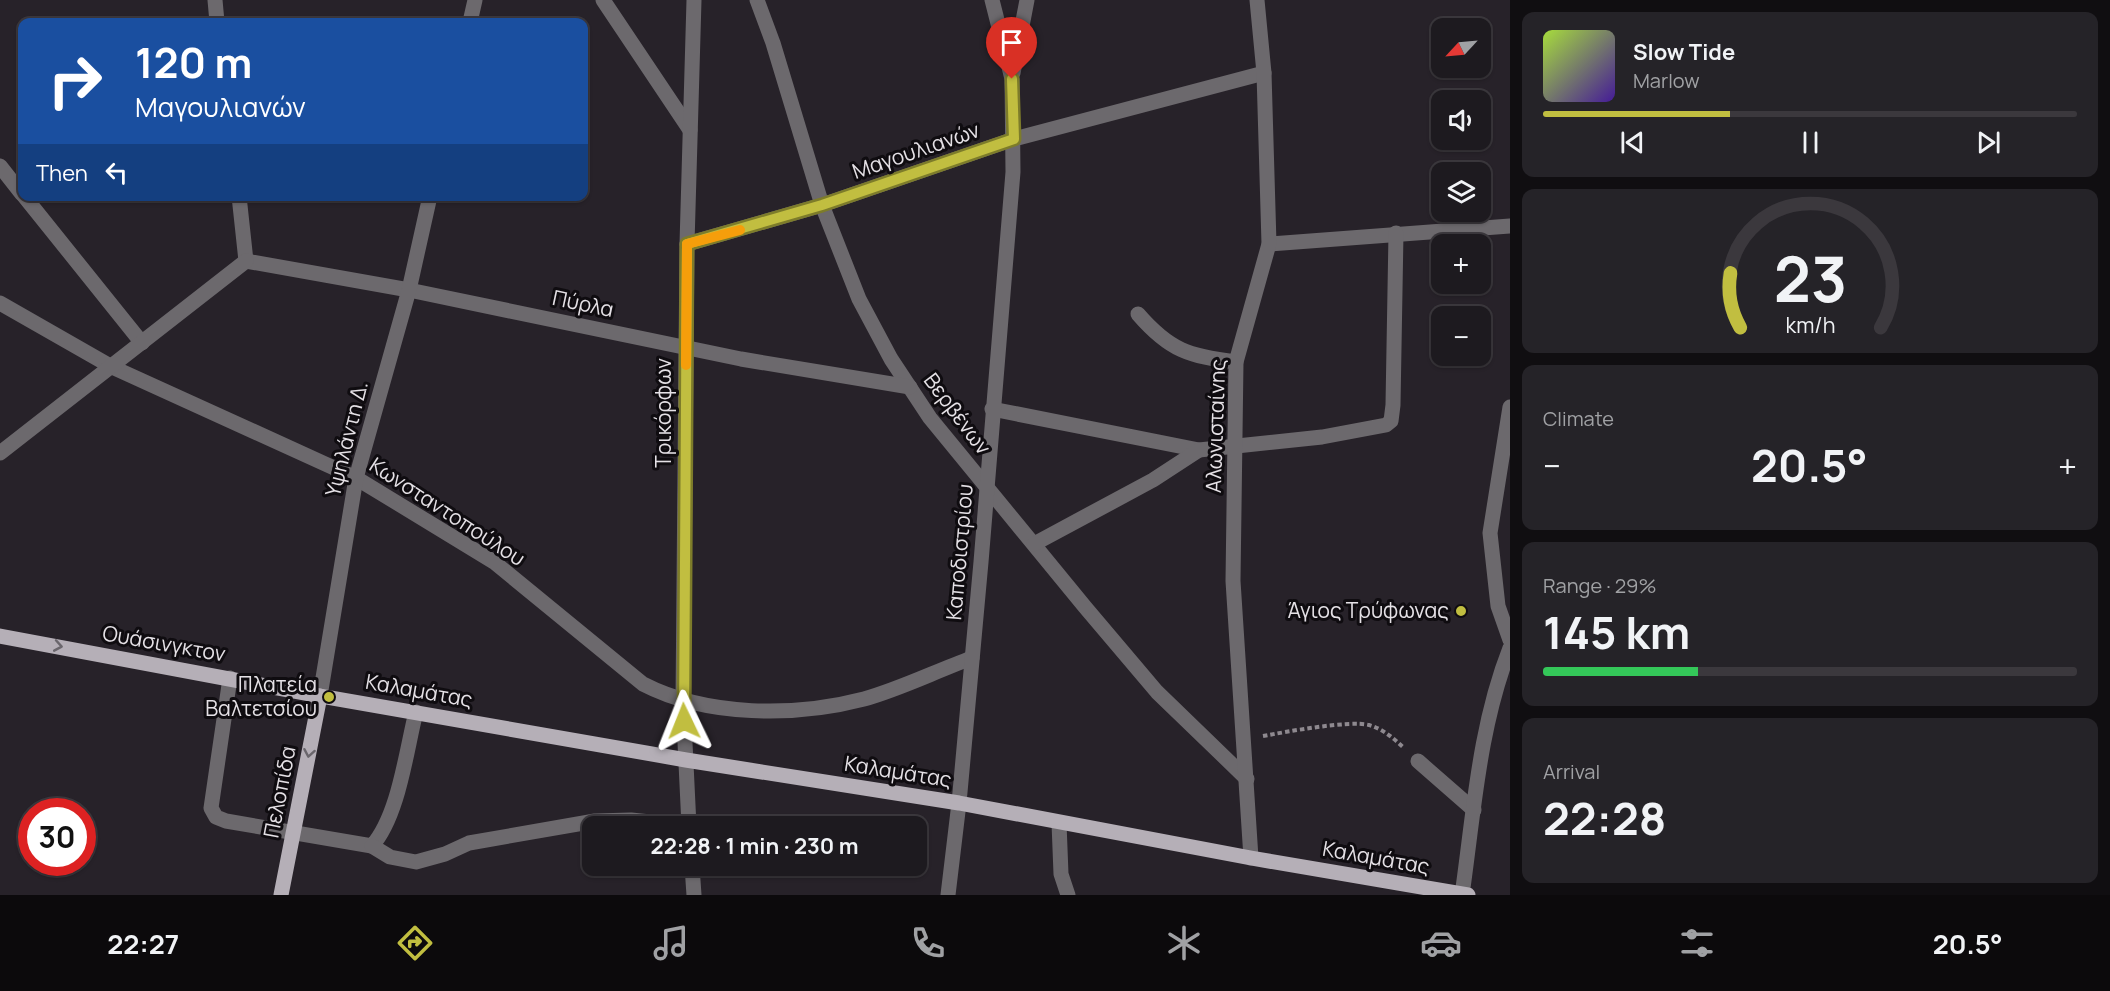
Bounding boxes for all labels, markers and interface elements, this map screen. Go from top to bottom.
pin [986,17,1037,79]
north arrow [1431,18,1491,78]
map controls [1431,18,1491,366]
icon: arrive [995,26,1028,59]
text: 120 m [135,33,252,91]
text: Slow Tide [1633,37,1735,67]
icon: right [36,42,114,120]
text: Marlow [1633,67,1700,94]
text: Μαγουλιανών [135,88,306,125]
button: sound [1431,90,1491,150]
street label: Μαγουλιανών [848,115,983,185]
icon: previous [1616,126,1649,159]
icon: pause [1794,126,1827,159]
icon: next [1972,126,2005,159]
icon: left [100,156,133,189]
text: Then [36,158,88,188]
button: layers [1431,162,1491,222]
button: + [1431,234,1491,294]
text: 23 [1773,235,1847,321]
street label: Πύρλα [550,283,616,323]
button: − [1431,306,1491,366]
text: km/h [1785,310,1835,339]
street label: Τρικόρφων [649,358,677,468]
street label: Αλωνισταίνης [1199,359,1231,493]
street label: Βερβένων [918,367,998,460]
street label: Υψηλάντη Δ. [318,378,374,499]
text: Climate [1543,405,1614,432]
text: 20.5° [1751,434,1868,496]
text: − [1543,443,1561,488]
text: + [2058,443,2077,488]
street label: Κωνσταντοπούλου [364,450,531,572]
street label: Καποδιστρίου [939,483,979,621]
text: Range · 29% [1543,572,1657,599]
place label: Άγιος Τρύφωνας [1287,596,1449,624]
text: 145 km [1543,601,1690,663]
marker: Άγιος Τρύφωνας [1454,604,1468,618]
street label: Ουάσινγκτον [101,618,228,668]
one-way arrow [52,639,62,652]
street label: Καλαμάτας [364,667,475,713]
place label: Πλατεία Βαλτετσίου [205,670,317,722]
position arrow [652,689,716,753]
marker: Πλατεία Βαλτετσίου [322,690,336,704]
street label: Πελοπίδα [256,743,302,840]
one-way arrow [303,748,316,758]
street label: Καλαμάτας [843,749,954,793]
text: Arrival [1543,758,1600,785]
text: 22:28 [1543,787,1666,849]
speed limit sign: 30 [18,798,96,876]
text: 22:28 · 1 min · 230 m [651,831,858,861]
street label: Καλαμάτας [1321,834,1432,880]
icon: directions [394,922,436,964]
icon: music [650,922,692,964]
icon: phone [907,922,949,964]
icon: climate [1163,922,1205,964]
icon: car [1420,922,1462,964]
icon: filters [1676,922,1718,964]
text: 22:27 [107,925,179,962]
text: 20.5° [1933,925,2003,962]

